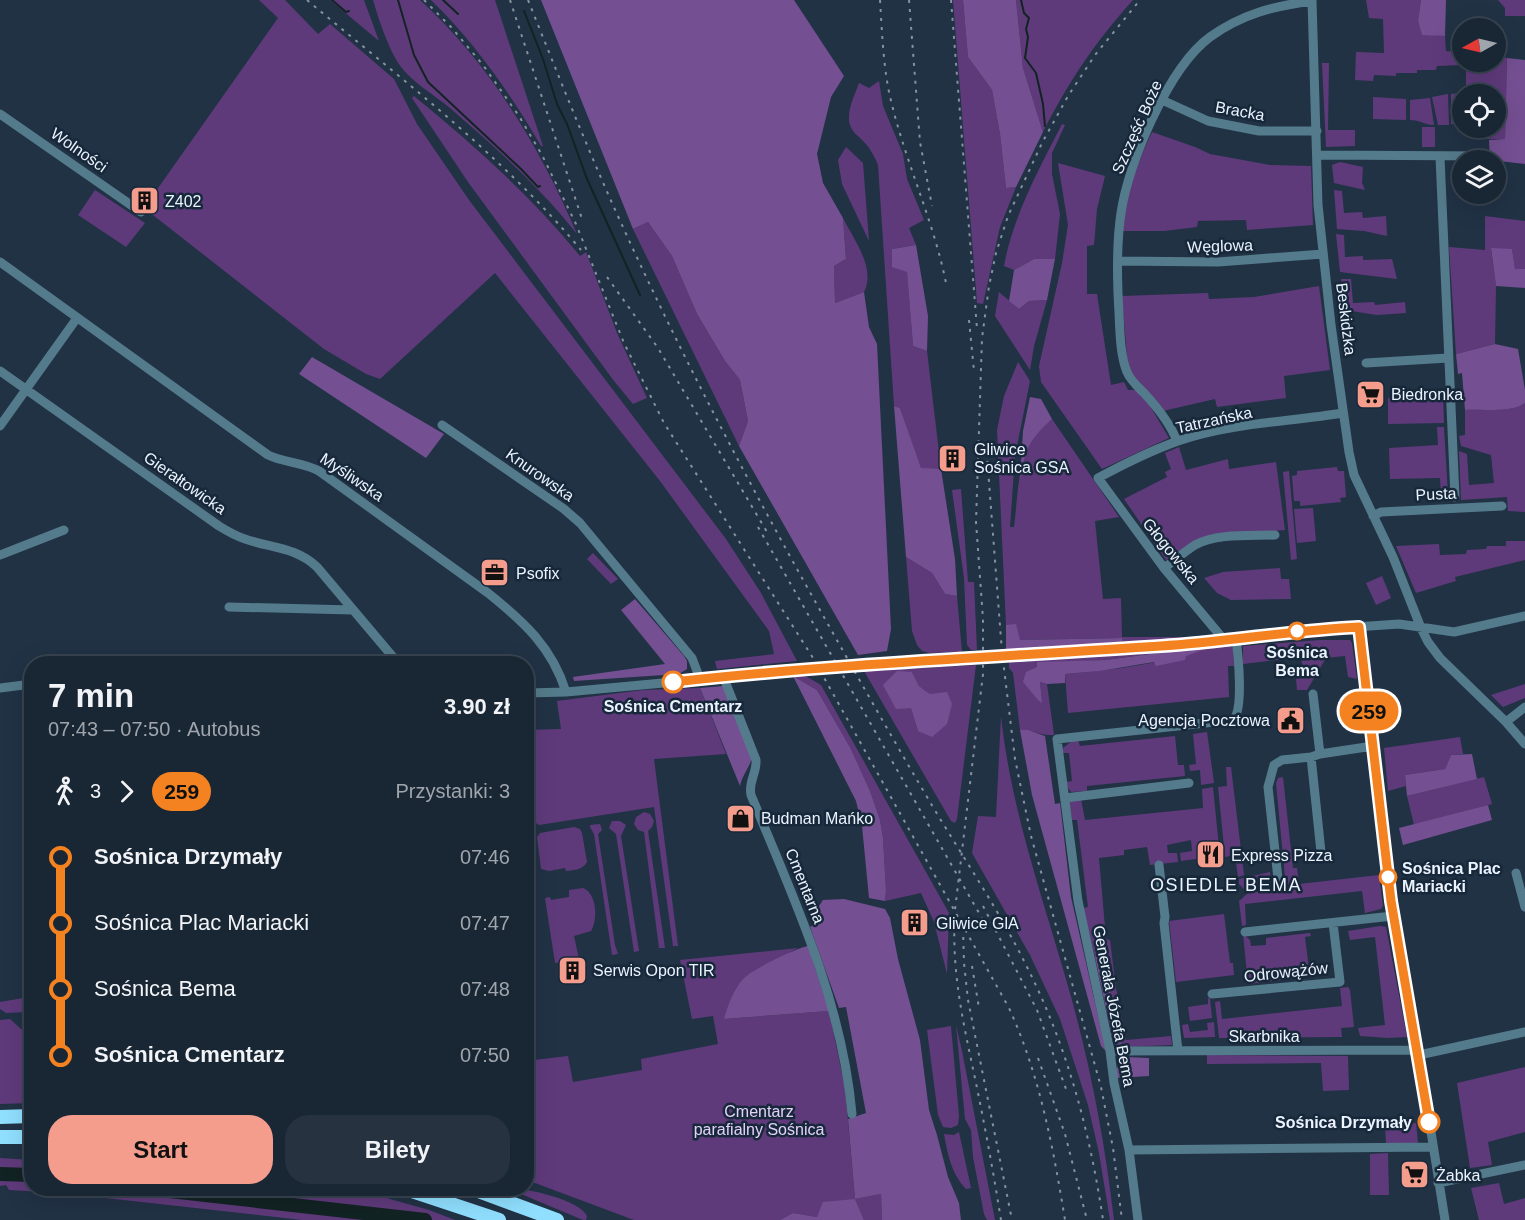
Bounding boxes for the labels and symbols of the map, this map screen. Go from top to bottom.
north arrow [1452,18,1506,72]
street label: Szczęść Boże [1109,78,1165,176]
street label: Bracka [1214,98,1266,124]
street label: Wolności [48,125,110,175]
building icon: Z402 [128,185,160,217]
place label: Z402 [165,193,202,210]
street label: Węglowa [1187,236,1253,256]
street label: Beskidzka [1333,282,1359,356]
supermarket icon: Biedronka [1354,378,1386,410]
place label: Biedronka [1391,386,1463,403]
street label: Tatrzańska [1174,404,1254,436]
place label: Gliwice Sośnica GSA [974,441,1069,476]
building icon: Gliwice Sośnica GSA [937,442,969,474]
street label: Knurowska [503,445,577,505]
street label: Gierałtowicka [141,448,229,518]
street label: Myśliwska [317,450,387,504]
street label: Pusta [1415,484,1457,504]
street label: Głogowska [1139,515,1203,587]
office icon: Psofix [479,557,511,589]
place label: Psofix [516,565,560,582]
marker: Sośnica Bema [1288,622,1306,640]
place label: Sośnica Bema [1266,644,1328,679]
marker: Sośnica Cmentarz [662,671,684,693]
line badge: 259 [1334,692,1404,730]
place label: Sośnica Cmentarz [604,698,742,715]
public building icon: Agencja Pocztowa [1275,704,1307,736]
place label: Agencja Pocztowa [1138,712,1270,729]
shop icon: Budman Mańko [724,802,756,834]
place label: Budman Mańko [761,810,873,827]
restaurant icon: Express Pizza [1194,839,1226,871]
street label: Cmentarna [782,846,828,926]
place label: Express Pizza [1231,847,1332,864]
place label: Sośnica Plac Mariacki [1402,860,1501,895]
marker: Sośnica Plac Mariacki [1379,868,1397,886]
district label: OSIEDLE BEMA [1150,875,1302,895]
building icon: Gliwice GlA [899,907,931,939]
place label: Gliwice GlA [936,915,1019,932]
street label: Generała Józefa Bema [1090,924,1138,1088]
building icon: Serwis Opon TIR [556,954,588,986]
street label: Odrowążów [1243,959,1329,985]
place label: Serwis Opon TIR [593,962,715,979]
street label: Skarbnika [1228,1028,1300,1045]
park label: Cmentarz parafialny Sośnica [694,1103,824,1138]
marker: Sośnica Drzymały [1418,1111,1440,1133]
place label: Sośnica Drzymały [1275,1114,1412,1131]
supermarket icon: Żabka [1399,1159,1431,1191]
place label: Żabka [1436,1166,1481,1184]

